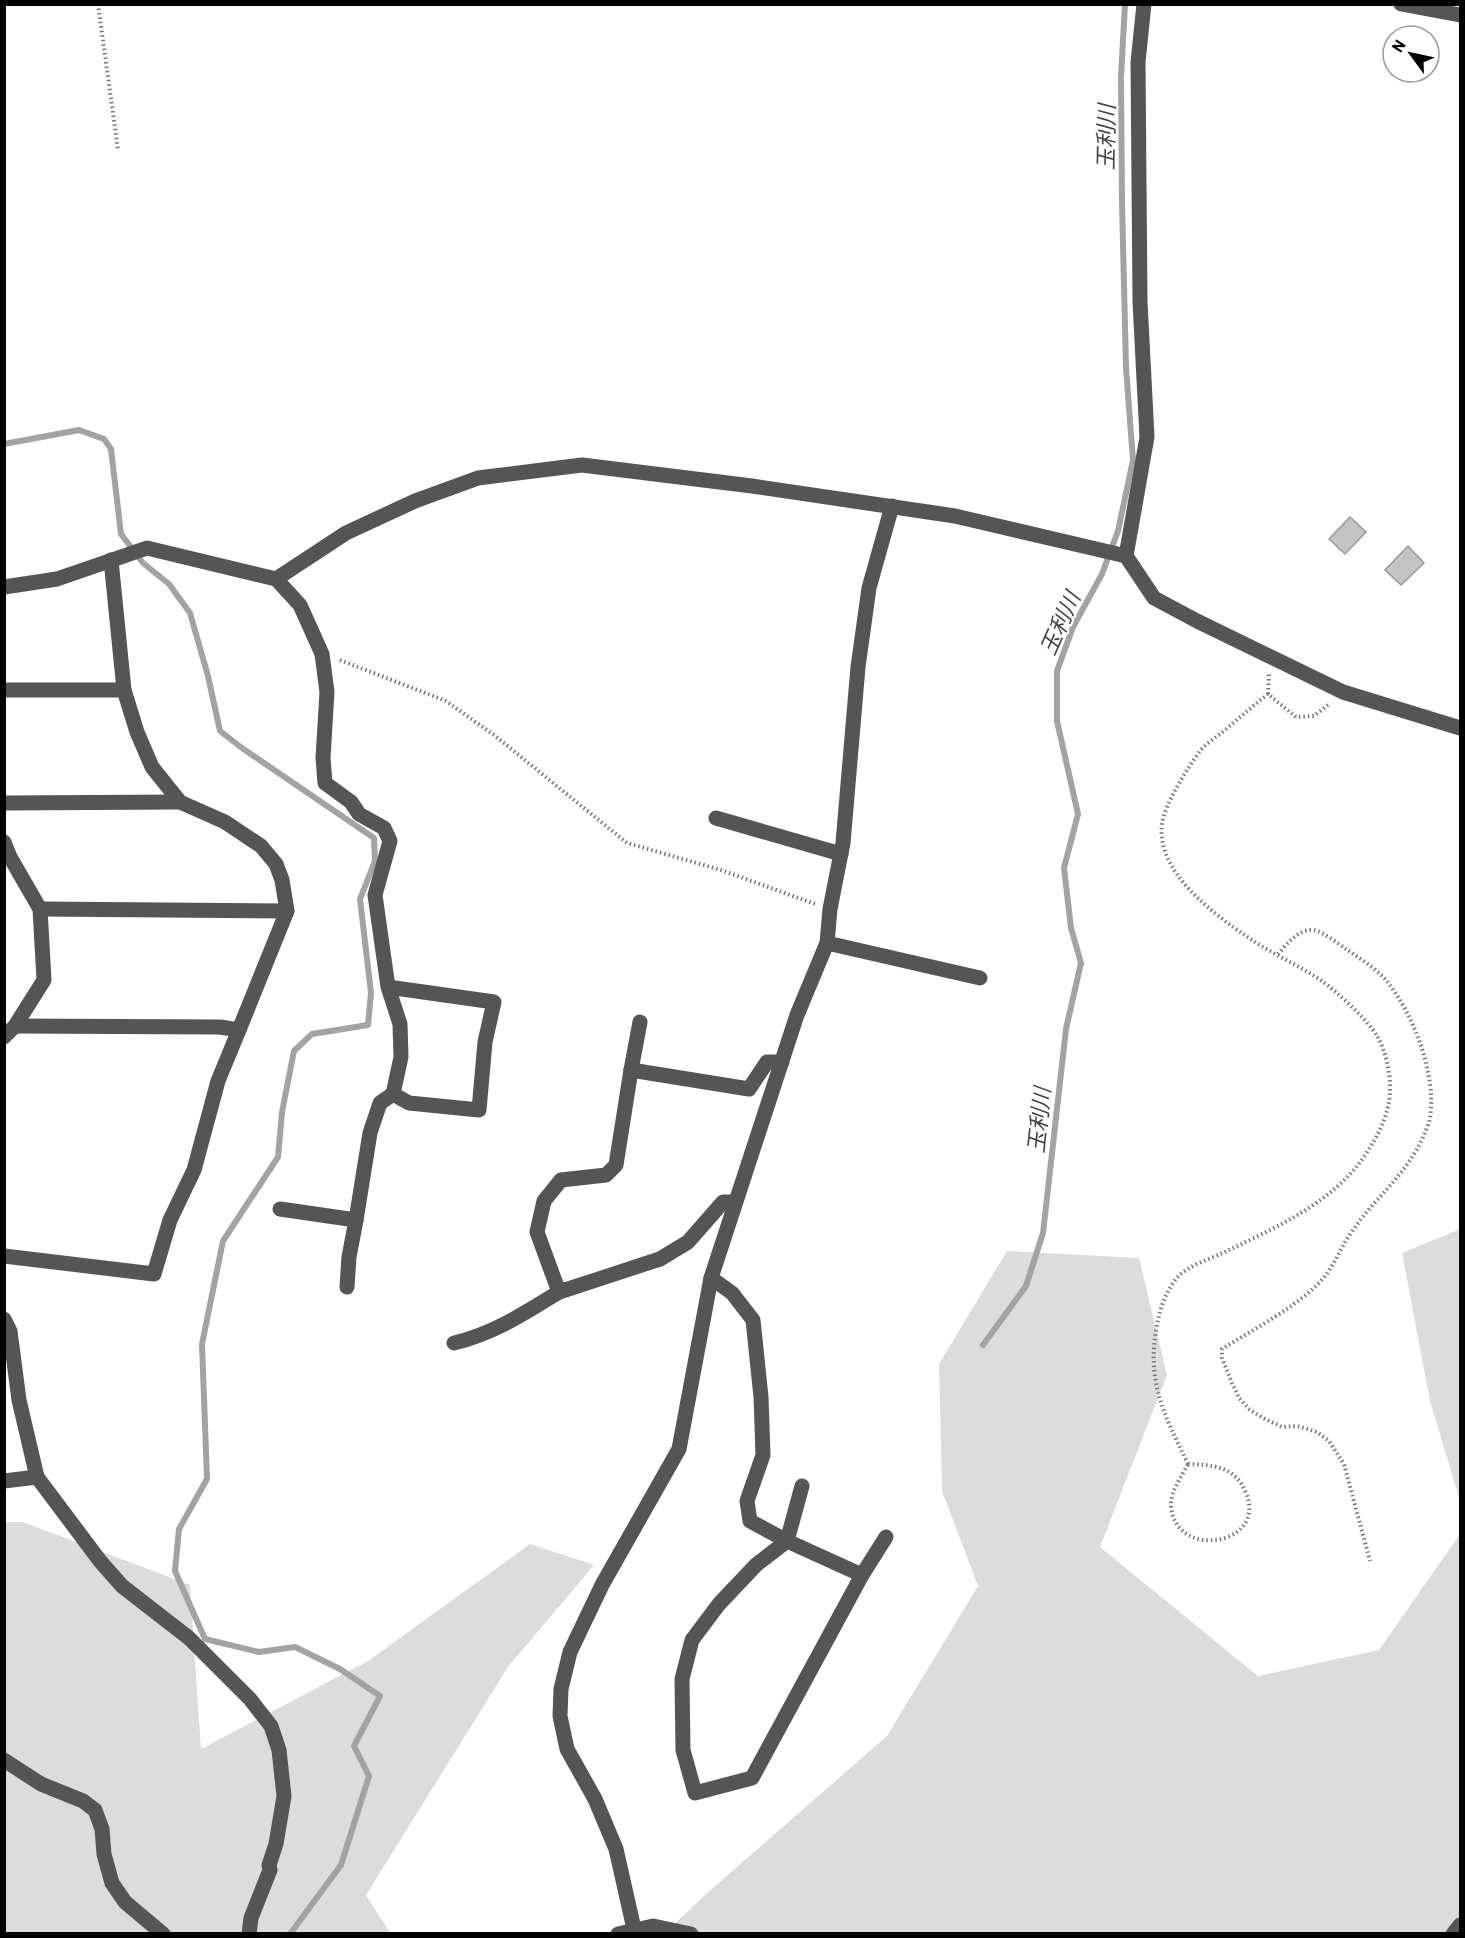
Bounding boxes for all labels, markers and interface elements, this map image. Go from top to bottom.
north arrow [1381,24,1441,84]
text: N [1387,36,1409,55]
water label: 玉利川 [1091,102,1119,170]
water label: 玉利川 [1034,586,1085,658]
water label: 玉利川 [1022,1084,1055,1154]

